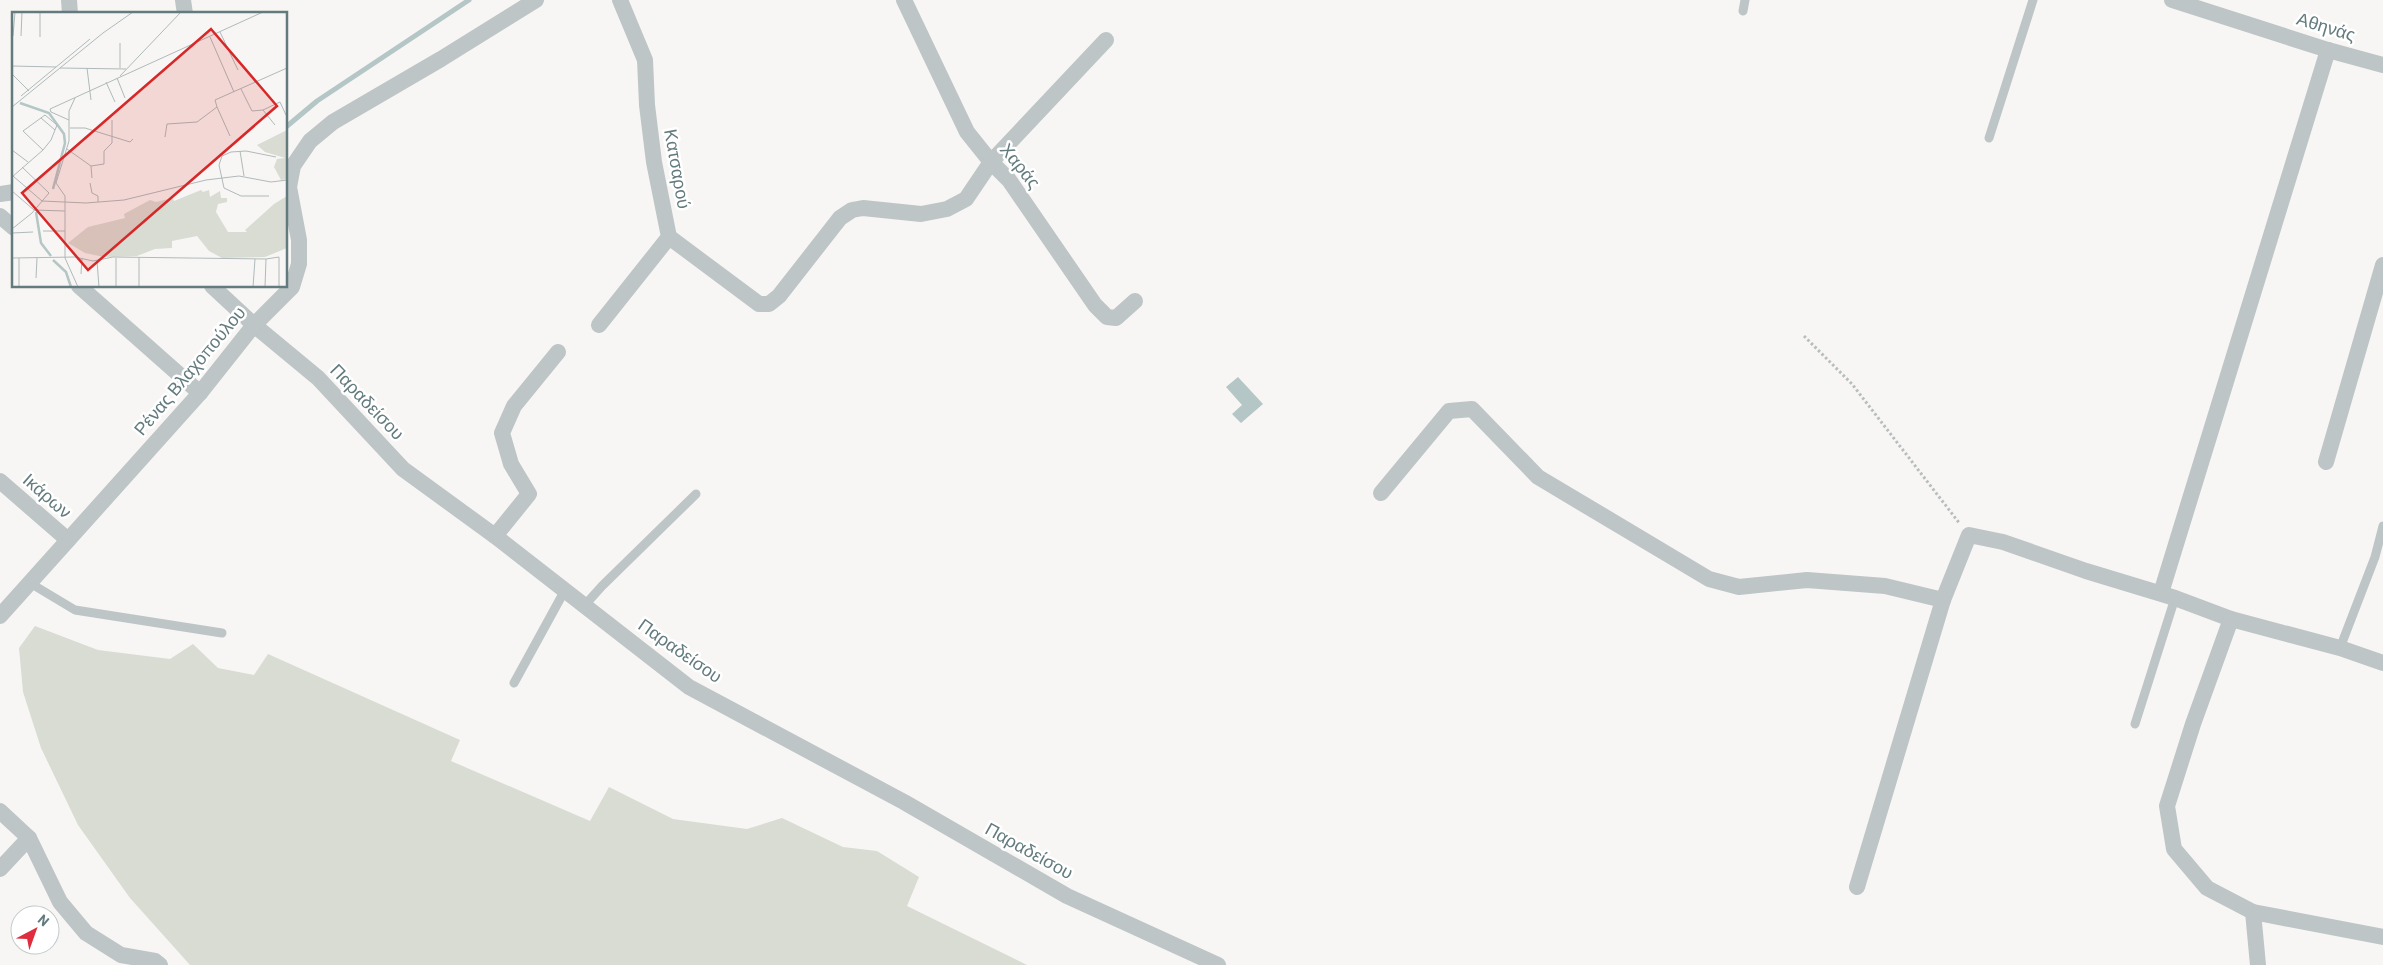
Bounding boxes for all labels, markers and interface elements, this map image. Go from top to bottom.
street label: Αθηνάς [2294,7,2359,45]
inset map [12,12,288,288]
street label: Κατσαρού [660,127,696,210]
street label: Χαράς [996,138,1046,193]
street label: Ρένας Βλαχοπούλου [129,301,250,439]
street label: Παραδείσου [326,359,409,444]
street label: Ικάρων [19,468,77,522]
street label: Παραδείσου [635,613,727,687]
street label: Παραδείσου [982,817,1077,883]
north arrow [10,905,60,955]
text: N [35,910,53,929]

